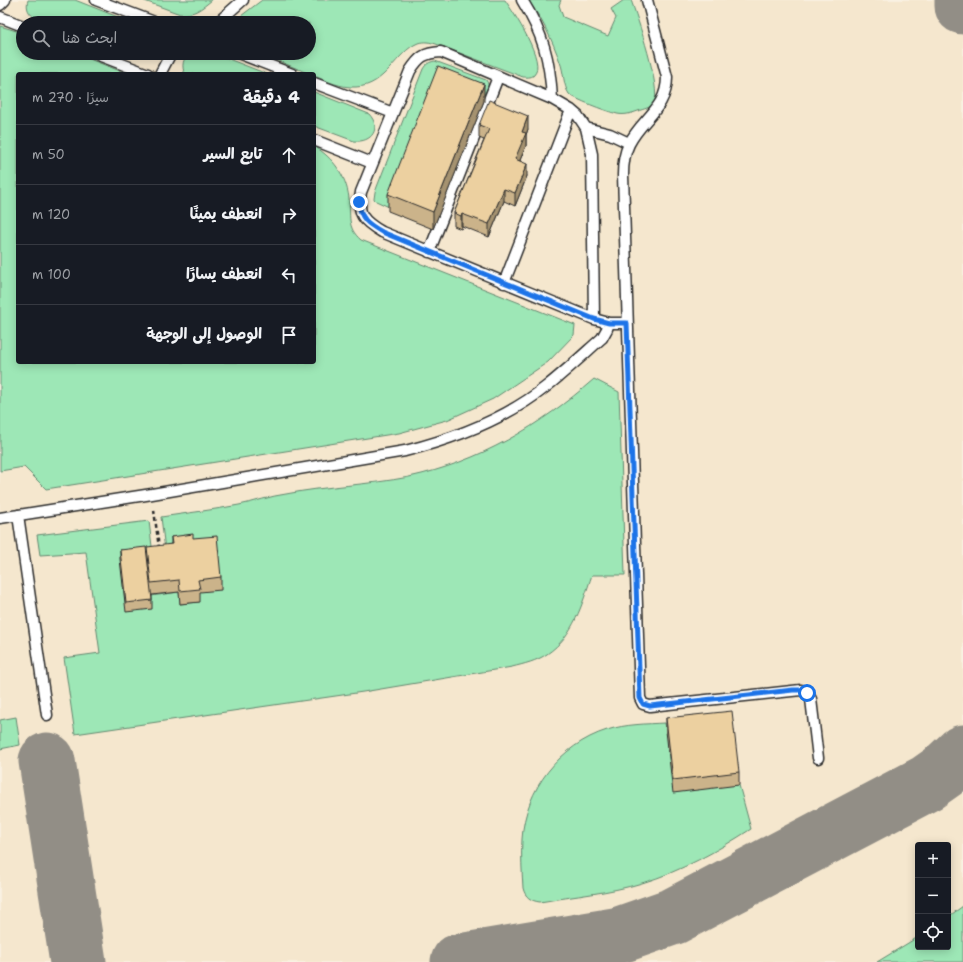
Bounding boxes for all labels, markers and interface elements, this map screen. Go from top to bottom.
search box [16,16,316,60]
icon: search [30,27,52,49]
text: ابحث هنا [62,28,117,48]
text: 4 دقيقة [243,86,300,108]
text: سيرًا · 270 m [32,89,109,106]
text: تابع السير [203,144,262,164]
icon: ahead [278,144,300,166]
text: 50 m [32,146,65,163]
route end [350,193,368,211]
text: انعطف يمينًا [190,204,262,224]
icon: right [278,204,300,226]
text: 120 m [32,206,70,223]
text: انعطف يسارًا [186,264,262,284]
icon: left [278,264,300,286]
text: 100 m [32,266,71,283]
text: الوصول إلى الوجهة [146,324,262,344]
icon: arrive [278,324,300,346]
route start [798,684,816,702]
map controls [915,842,951,950]
button: + [915,842,951,878]
button: − [915,878,951,914]
button: locate [915,914,951,950]

